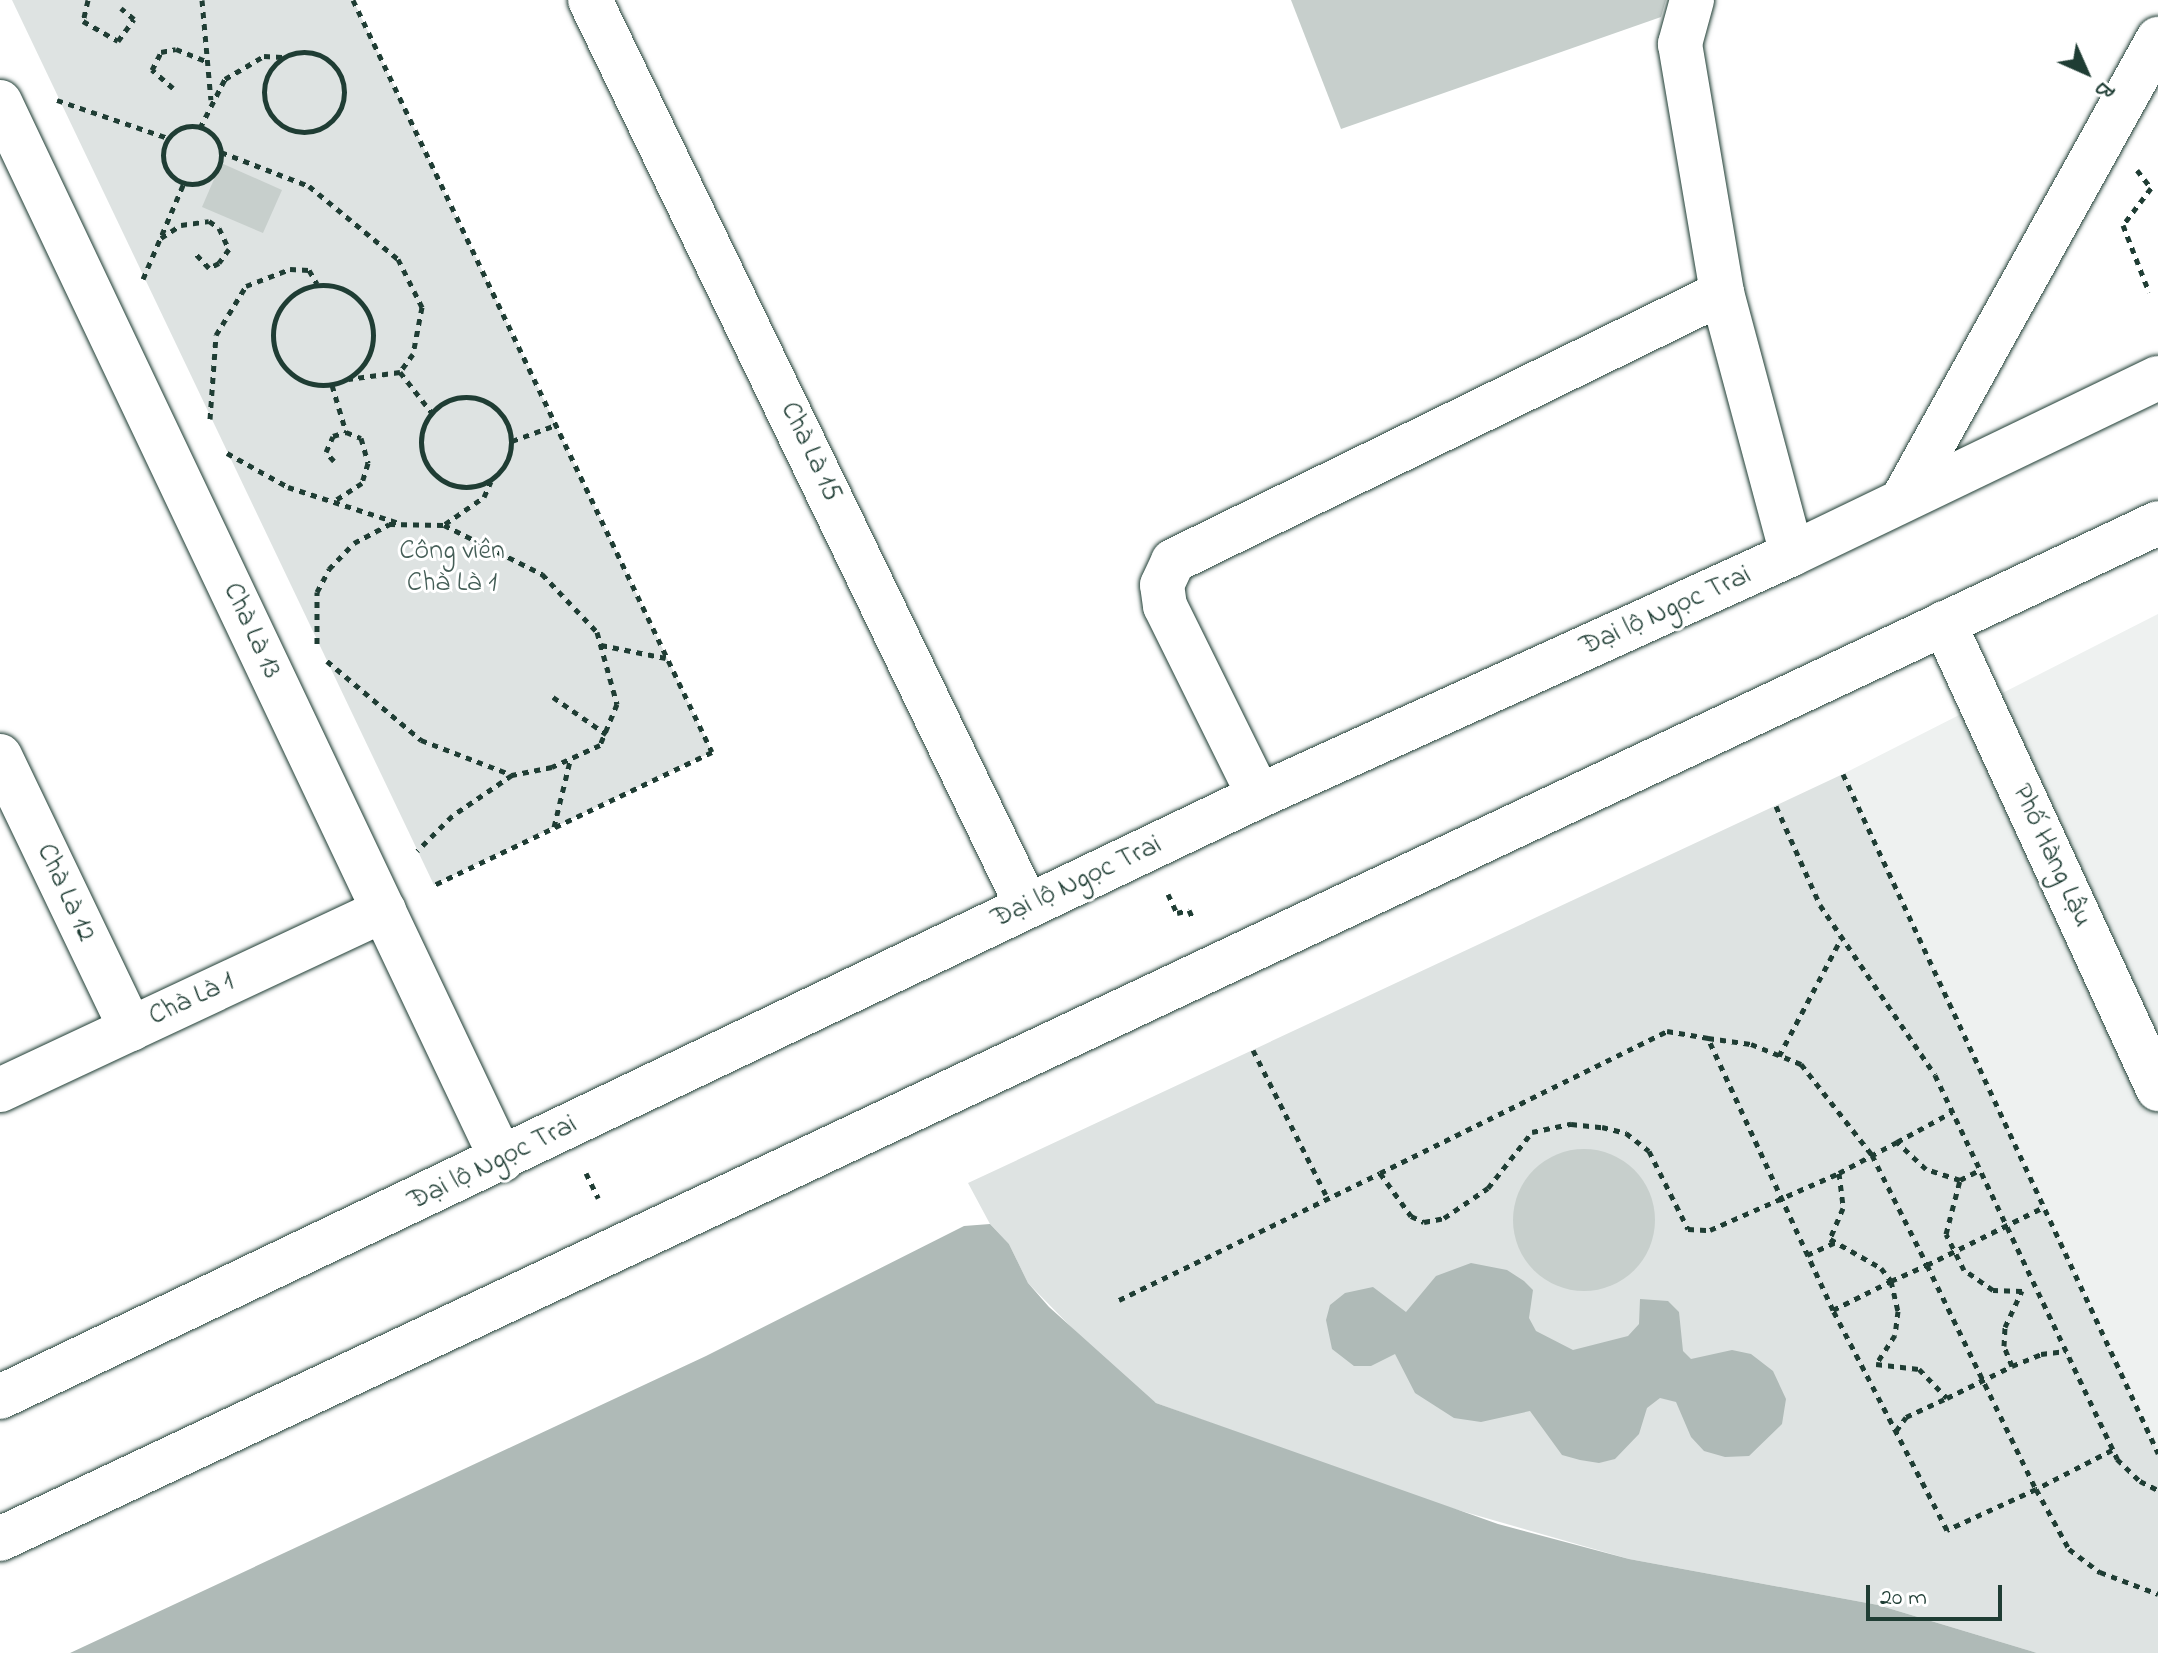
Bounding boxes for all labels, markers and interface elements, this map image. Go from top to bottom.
north arrow [2046,32,2126,112]
text: B [2086,72,2120,106]
street label: Chà Là 15 [772,397,848,507]
park label: Công viên Chà Là 1 [399,535,505,601]
street label: Đại lộ Ngọc Trai [1575,559,1757,665]
street label: Chà Là 13 [214,578,288,684]
street label: Phố Hàng Lậu [2003,779,2099,933]
street label: Đại lộ Ngọc Trai [987,829,1167,937]
street label: Chà Là 12 [28,839,102,947]
street label: Chà Là 1 [144,966,240,1034]
street label: Đại lộ Ngọc Trai [403,1109,583,1219]
scale bar [1870,1569,2006,1619]
text: 20 m [1880,1581,1927,1616]

